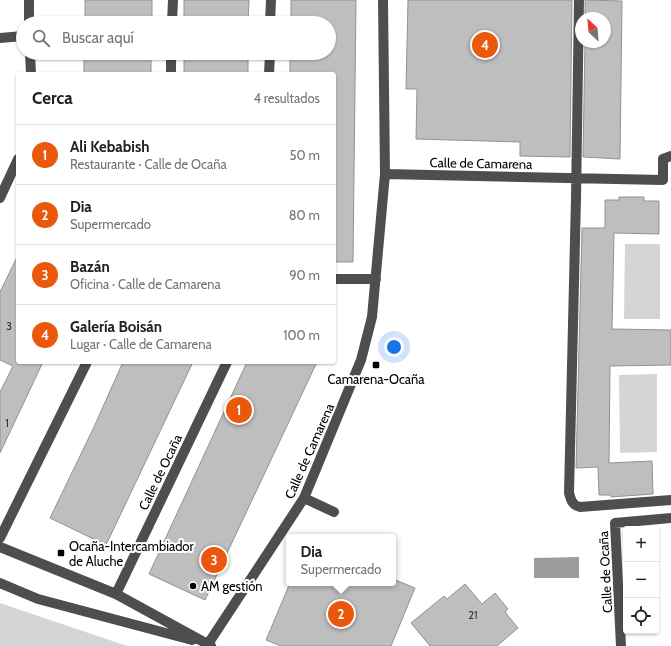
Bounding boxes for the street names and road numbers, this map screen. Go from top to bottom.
street label: Calle de Camarena [430,154,533,172]
street label: Calle de Camarena [281,400,338,501]
street label: Calle de Ocaña [135,431,186,512]
street label: Calle de Ocaña [595,530,615,614]

